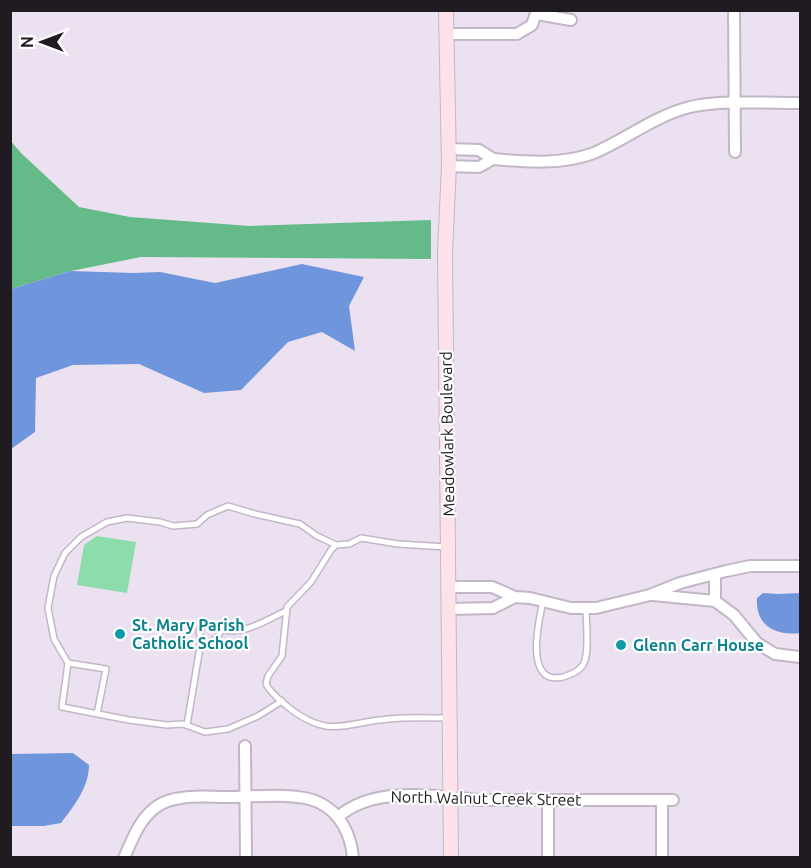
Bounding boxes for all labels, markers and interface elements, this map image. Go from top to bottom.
north arrow [12,12,72,72]
text: N [18,36,36,48]
street label: Meadowlark Boulevard [437,351,457,517]
place label: St. Mary Parish Catholic School [132,616,248,652]
marker: St. Mary Parish Catholic School [113,627,127,641]
place label: Glenn Carr House [633,636,764,654]
marker: Glenn Carr House [614,638,628,652]
street label: North Walnut Creek Street [390,787,582,809]

